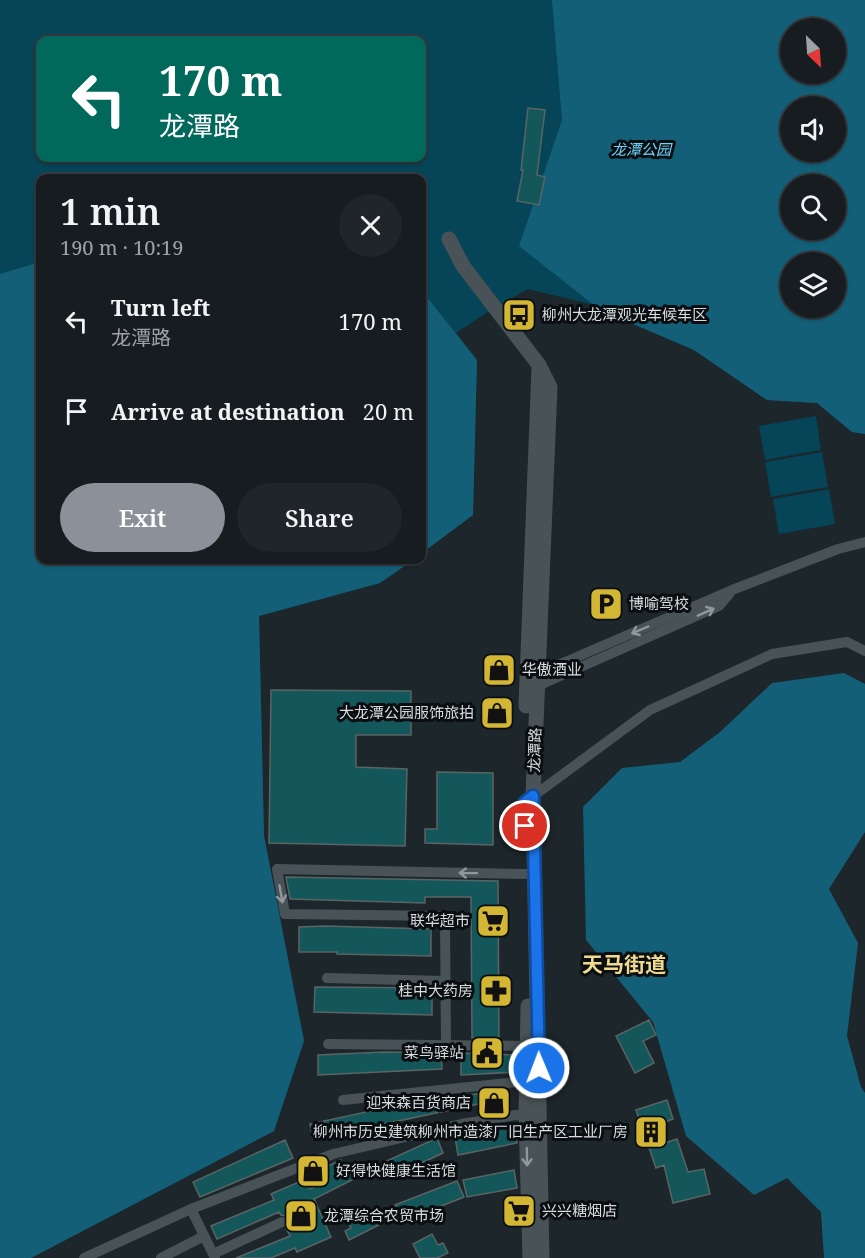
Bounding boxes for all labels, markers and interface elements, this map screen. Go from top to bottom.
north arrow [780,18,846,84]
map controls [780,18,846,318]
text: 170 m [159,51,283,108]
icon: left [60,60,138,138]
button: sound [780,96,846,162]
text: 龙潭路 [159,107,240,144]
park label: 龙潭公园 [611,139,673,159]
button: search [780,174,846,240]
text: 1 min [60,187,161,236]
button: close [339,194,402,257]
text: 190 m · 10:19 [60,234,183,261]
button: layers [780,252,846,318]
text: Turn left [111,292,210,322]
bus stop icon: 柳州大龙潭观光车候车区 [501,297,537,333]
place label: 柳州大龙潭观光车候车区 [542,304,707,324]
icon: left [60,305,93,338]
text: 170 m [339,306,402,336]
text: 龙潭路 [111,324,171,351]
icon: arrive [60,395,93,428]
text: Arrive at destination [111,396,345,426]
text: 20 m [363,396,414,426]
button: Exit [60,483,225,552]
button: Share [237,483,402,552]
parking icon: 博喻驾校 [588,586,624,622]
place label: 博喻驾校 [629,593,689,613]
one-way arrow [696,606,715,617]
one-way arrow [631,625,650,636]
shop icon: 华傲酒业 [481,652,517,688]
place label: 华傲酒业 [522,659,582,679]
shop icon: 大龙潭公园服饰旅拍 [479,695,515,731]
place label: 大龙潭公园服饰旅拍 [339,702,474,722]
street label: 龙潭路 [523,727,545,773]
pin [499,800,550,851]
icon: arrive [508,809,541,842]
one-way arrow [458,867,478,879]
one-way arrow [276,884,287,903]
supermarket icon: 联华超市 [475,903,511,939]
place label: 联华超市 [410,910,470,930]
district label: 天马街道 [582,950,666,978]
pharmacy icon: 桂中大药房 [478,973,514,1009]
place label: 桂中大药房 [398,980,473,1000]
public building icon: 菜鸟驿站 [469,1035,505,1071]
position arrow [507,1036,571,1100]
place label: 菜鸟驿站 [404,1042,464,1062]
shop icon: 迎来森百货商店 [476,1085,512,1121]
place label: 迎来森百货商店 [366,1092,471,1112]
building icon: 柳州市历史建筑柳州市造漆厂旧生产区工业厂房 [633,1114,669,1150]
place label: 柳州市历史建筑柳州市造漆厂旧生产区工业厂房 [313,1121,628,1141]
one-way arrow [521,1147,533,1167]
shop icon: 好得快健康生活馆 [295,1153,331,1189]
place label: 好得快健康生活馆 [336,1160,456,1180]
supermarket icon: 兴兴糖烟店 [501,1193,537,1229]
shop icon: 龙潭综合农贸市场 [283,1198,319,1234]
place label: 兴兴糖烟店 [542,1200,617,1220]
place label: 龙潭综合农贸市场 [324,1205,444,1225]

